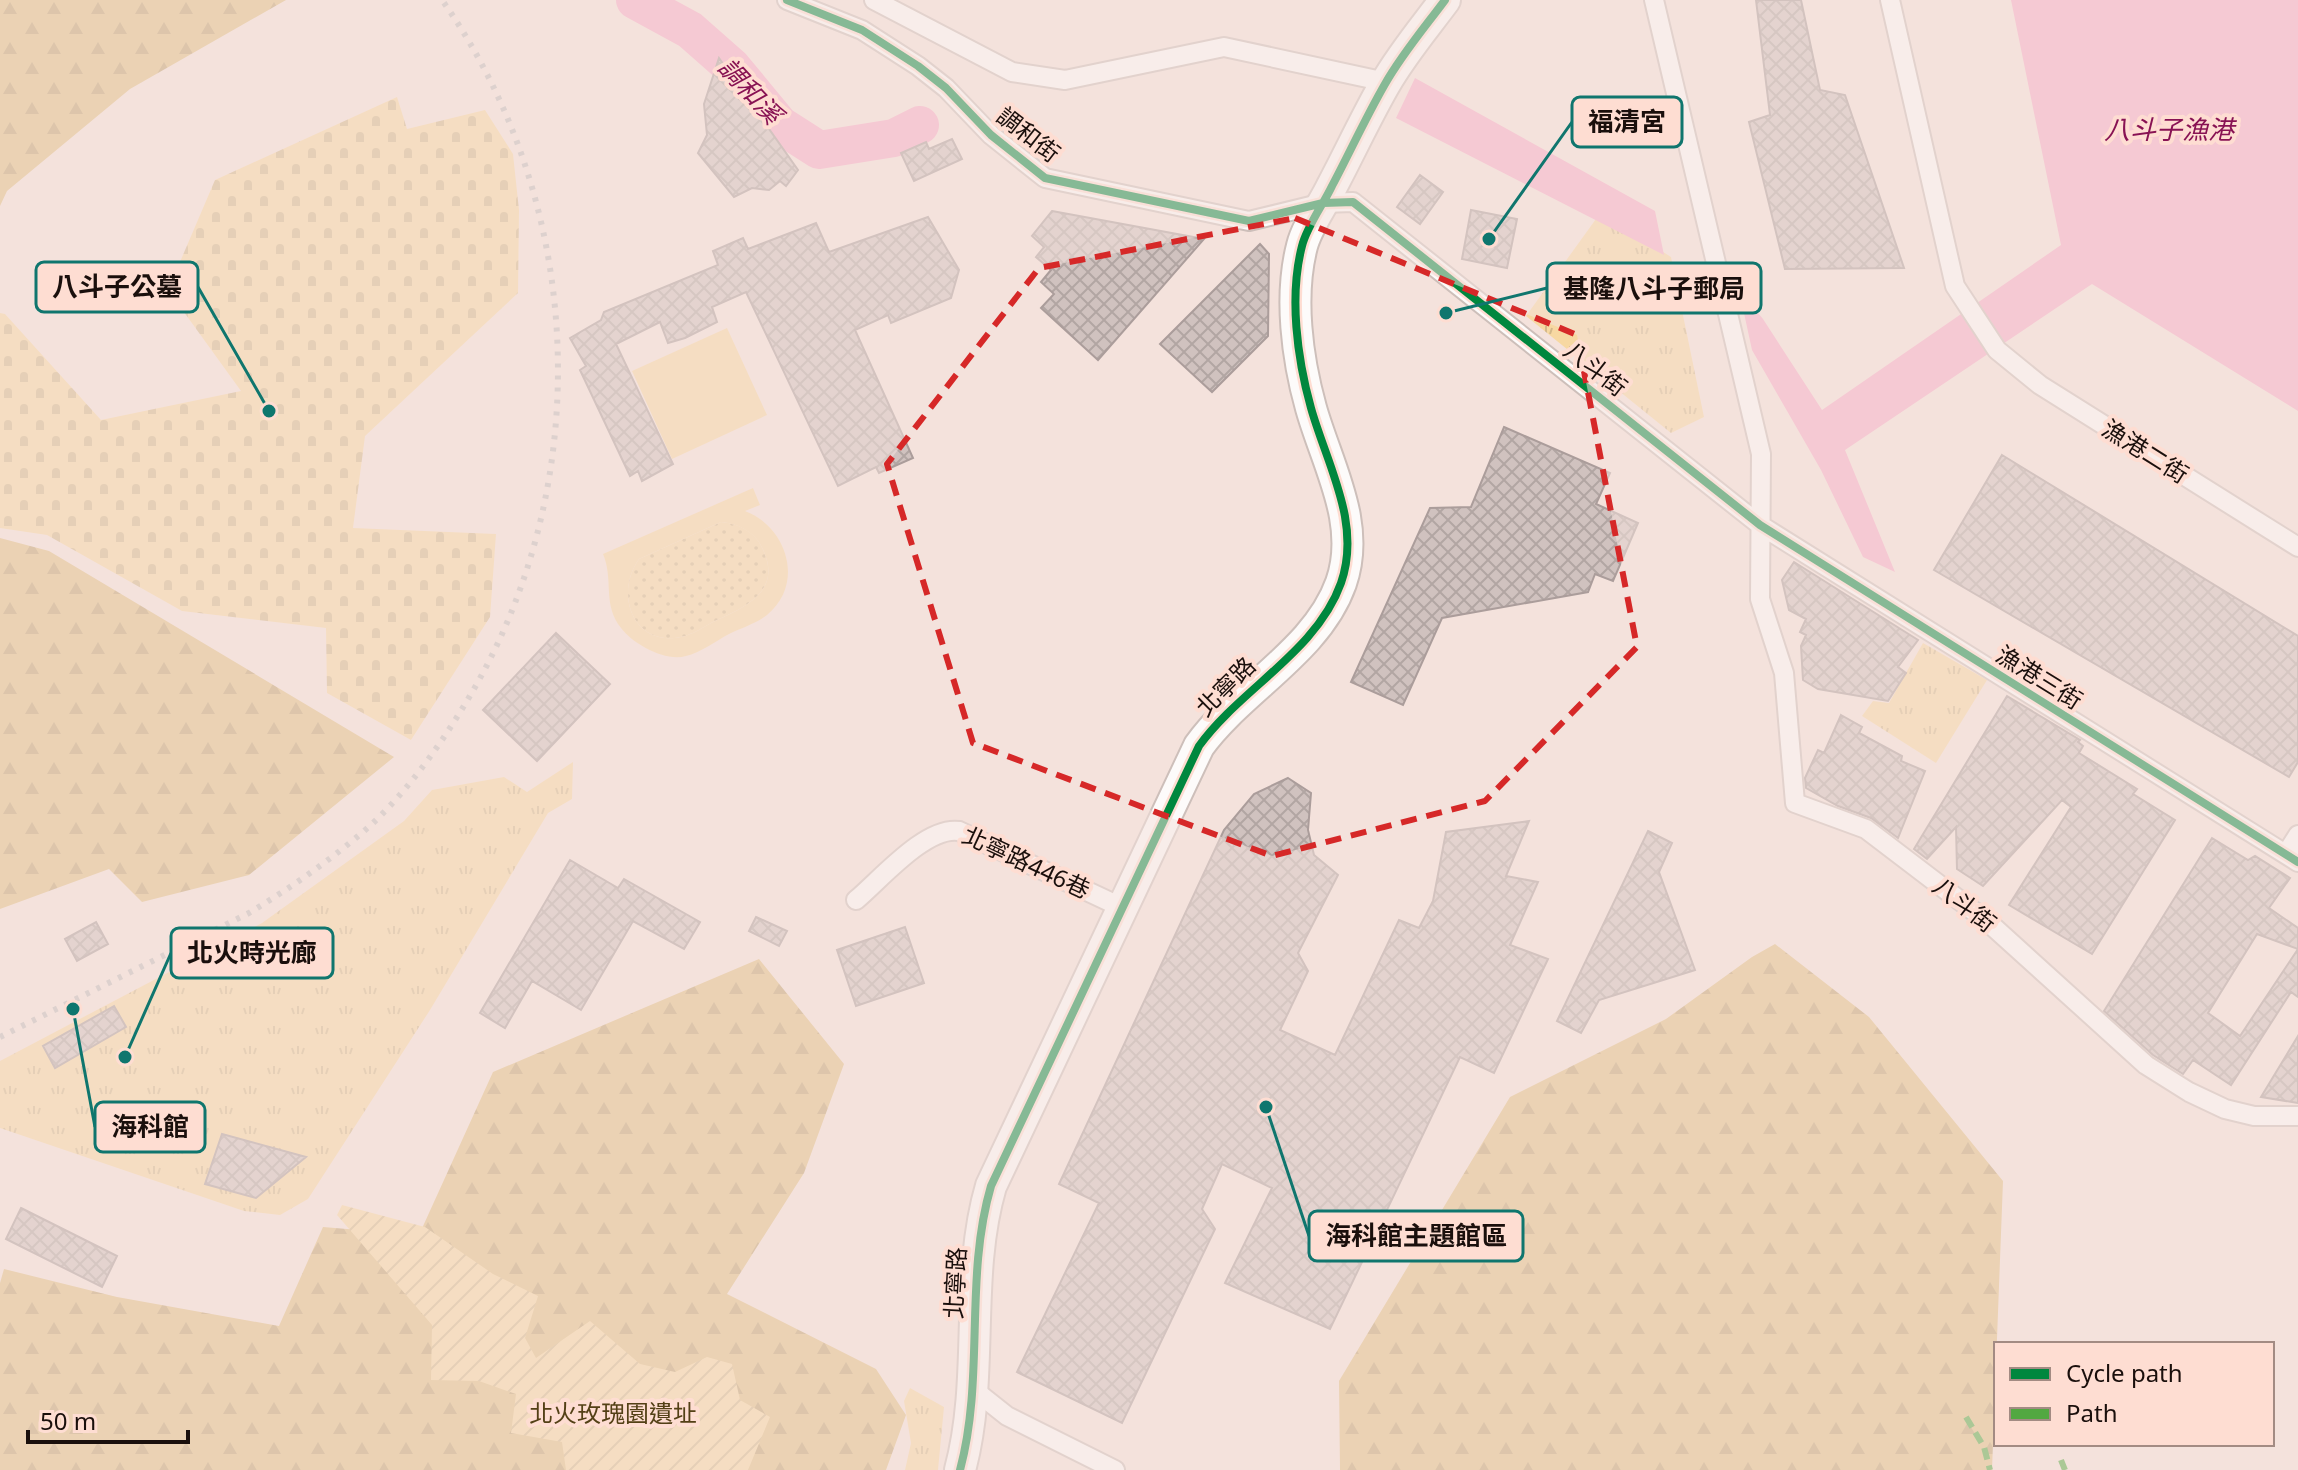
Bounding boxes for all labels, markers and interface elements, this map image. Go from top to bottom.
water label: 調和溪 [711,50,793,134]
callout: 福清宮 [1572,97,1682,147]
street label: 調和街 [990,99,1067,169]
text: 福清宮 [1588,103,1666,139]
water label: 八斗子漁港 [2104,111,2238,147]
callout: 八斗子公墓 [36,262,198,312]
callout: 基隆八斗子郵局 [1547,263,1761,313]
text: 八斗子公墓 [52,268,182,304]
text: 基隆八斗子郵局 [1563,270,1745,306]
street label: 八斗街 [1557,333,1634,403]
street label: 漁港二街 [2096,411,2195,490]
street label: 漁港三街 [1990,637,2089,716]
street label: 北寧路 [1188,649,1262,723]
street label: 北寧路446巷 [957,818,1096,906]
street label: 八斗街 [1926,869,2003,939]
callout: 北火時光廊 [171,928,333,978]
text: 北火時光廊 [187,934,317,970]
callout: 海科館 [95,1102,205,1152]
text: 海科館 [111,1108,189,1144]
callout: 海科館主題館區 [1309,1211,1523,1261]
text: 海科館主題館區 [1325,1217,1507,1253]
street label: 北寧路 [936,1246,973,1320]
legend [1994,1342,2274,1446]
text: Cycle path [2066,1356,2183,1389]
scale bar [28,1394,188,1444]
park label: 北火玫瑰園遺址 [529,1396,697,1429]
text: Path [2066,1396,2117,1429]
text: 50 m [40,1404,96,1437]

